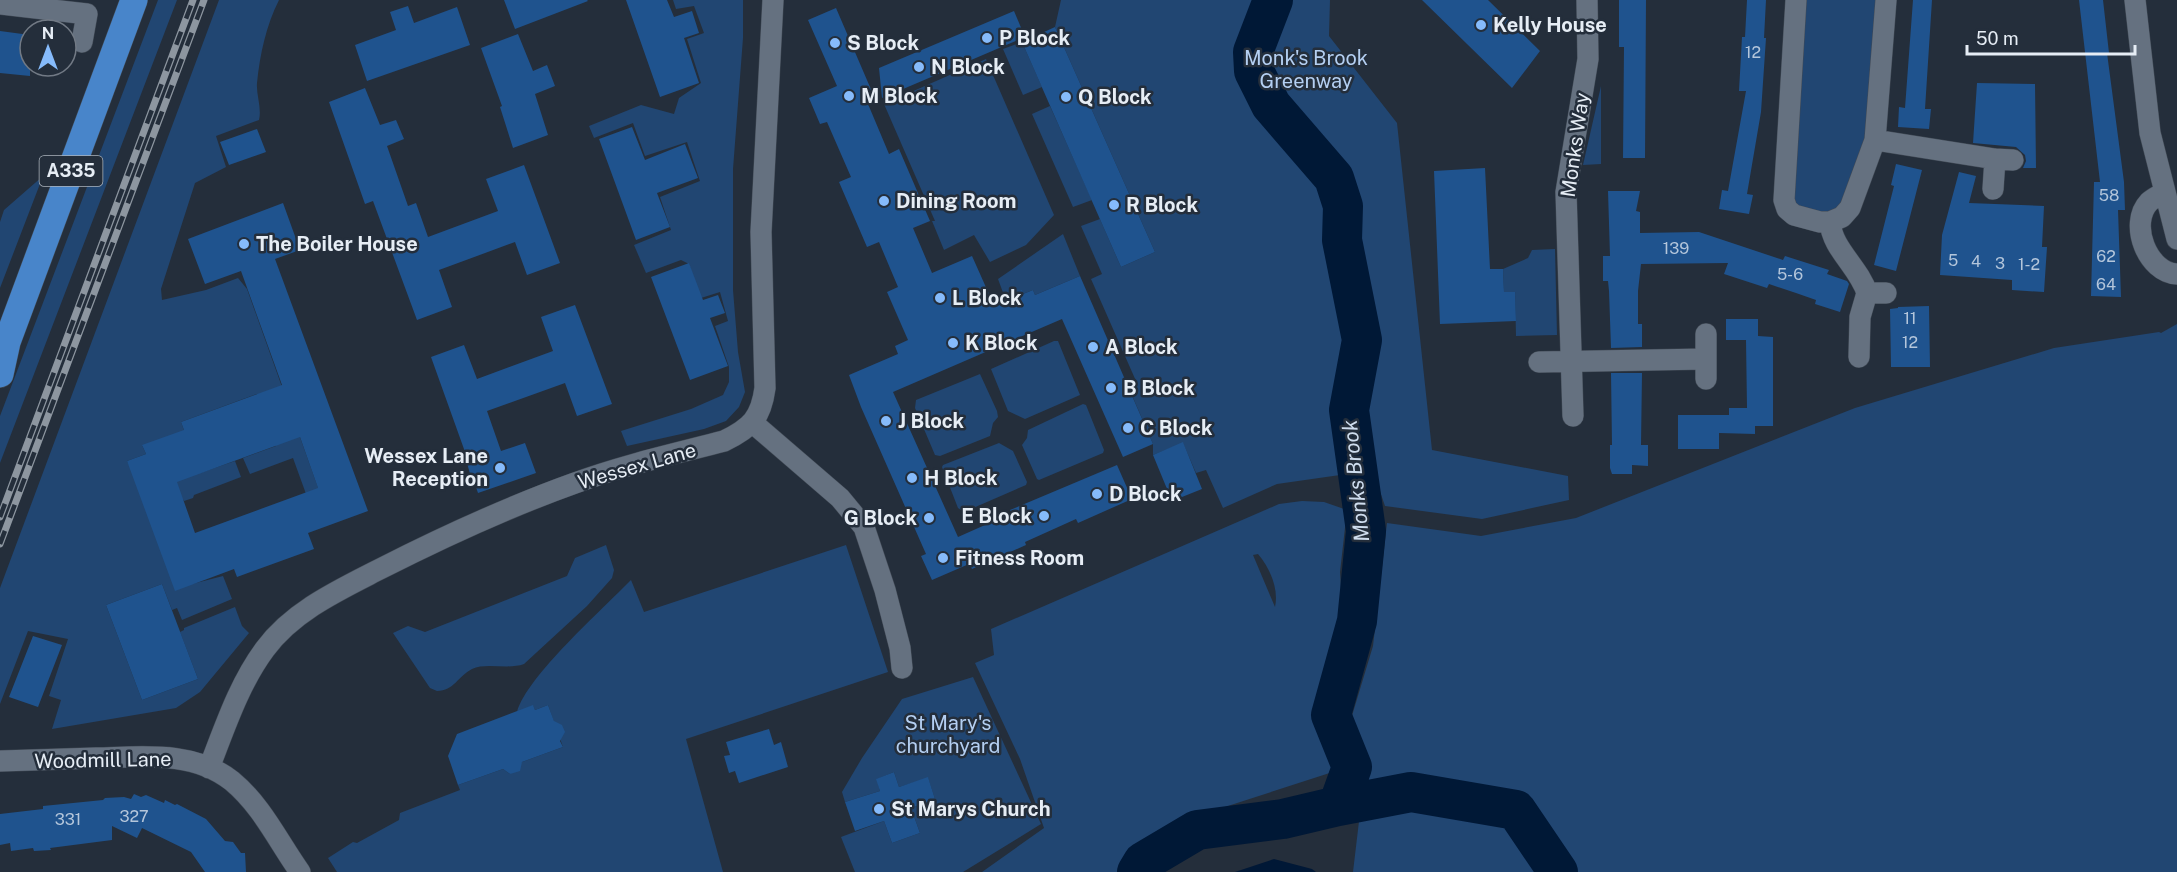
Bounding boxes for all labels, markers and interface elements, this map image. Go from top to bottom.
place label: Kelly House [1493,13,1607,37]
north arrow [18,18,78,78]
marker: Kelly House [1474,18,1488,32]
scale bar [1967,18,2135,56]
text: N [42,24,54,43]
place label: P Block [999,26,1071,50]
text: 50 m [1976,28,2019,49]
place label: S Block [847,31,919,55]
marker: P Block [980,31,994,45]
marker: S Block [828,36,842,50]
house number: 12 [1745,43,1761,62]
park label: Monk's Brook Greenway [1244,46,1368,93]
place label: N Block [931,55,1005,79]
marker: N Block [912,60,926,74]
place label: M Block [861,84,938,108]
place label: Q Block [1078,85,1152,109]
marker: M Block [842,89,856,103]
marker: Q Block [1059,90,1073,104]
street label: Monks Way [1556,91,1594,199]
road number: A335 [40,156,103,186]
house number: 58 [2099,186,2119,205]
place label: Dining Room [896,189,1017,213]
place label: R Block [1126,193,1198,217]
marker: Dining Room [877,194,891,208]
marker: R Block [1107,198,1121,212]
place label: The Boiler House [256,232,418,256]
marker: The Boiler House [237,237,251,251]
house number: 139 [1663,239,1689,258]
house number: 62 [2096,247,2116,266]
house number: 5 [1948,251,1958,270]
house number: 4 [1971,252,1981,271]
house number: 3 [1995,254,2005,273]
house number: 1-2 [2018,255,2040,274]
house number: 5-6 [1777,265,1803,284]
house number: 64 [2096,275,2116,294]
place label: L Block [952,286,1022,310]
marker: L Block [933,291,947,305]
house number: 11 [1903,309,1917,328]
place label: K Block [965,331,1038,355]
house number: 12 [1902,333,1918,352]
place label: A Block [1105,335,1178,359]
marker: K Block [946,336,960,350]
marker: A Block [1086,340,1100,354]
place label: B Block [1123,376,1195,400]
marker: B Block [1104,381,1118,395]
place label: J Block [898,409,965,433]
marker: J Block [879,414,893,428]
place label: C Block [1140,416,1213,440]
water label: Monks Brook [1337,418,1374,543]
marker: C Block [1121,421,1135,435]
street label: Wessex Lane [575,438,699,494]
place label: Wessex Lane Reception [364,444,488,491]
marker: Wessex Lane Reception [493,461,507,475]
place label: H Block [924,466,998,490]
marker: H Block [905,471,919,485]
place label: D Block [1109,482,1182,506]
marker: D Block [1090,487,1104,501]
place label: E Block [961,504,1032,528]
place label: G Block [844,506,917,530]
marker: E Block [1037,509,1051,523]
marker: G Block [922,511,936,525]
place label: Fitness Room [955,546,1084,570]
marker: Fitness Room [936,551,950,565]
park label: St Mary's churchyard [896,711,1000,758]
street label: Woodmill Lane [34,747,172,773]
place label: St Marys Church [891,797,1051,821]
marker: St Marys Church [872,802,886,816]
house number: 327 [119,807,149,826]
house number: 331 [55,810,81,829]

